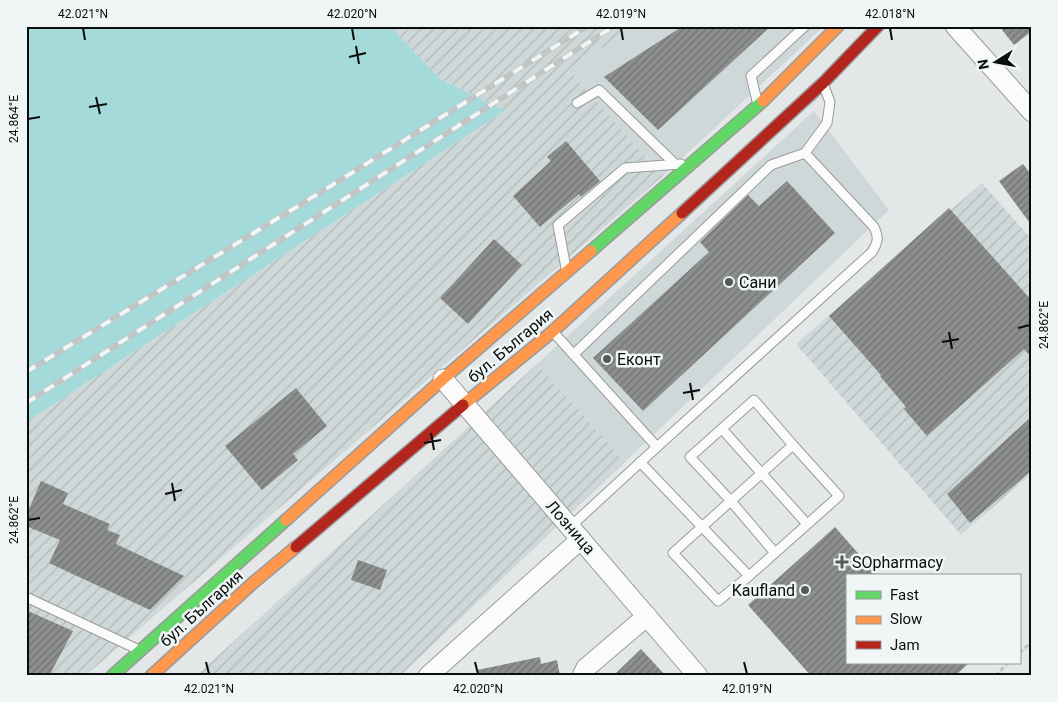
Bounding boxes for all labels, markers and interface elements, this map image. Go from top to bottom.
text: 42.021°N [58,7,108,21]
text: 42.020°N [327,7,377,21]
text: 42.019°N [596,7,646,21]
text: 42.018°N [865,7,915,21]
north arrow [970,38,1020,88]
text: N [974,58,992,71]
text: 24.864°E [7,95,21,143]
place label: Сани [739,273,777,292]
marker: Сани [723,276,735,288]
text: 24.862°E [1037,301,1051,349]
street label: бул. България [464,304,557,386]
place label: Еконт [617,350,661,369]
marker: Еконт [601,353,613,365]
text: 24.862°E [7,496,21,544]
street label: Лозница [542,496,599,558]
place label: SOpharmacy [852,553,944,572]
marker: SOpharmacy [836,556,848,568]
street label: бул. България [156,566,247,651]
legend [846,574,1020,664]
place label: Kaufland [732,581,795,600]
marker: Kaufland [799,584,811,596]
text: Fast [890,586,919,604]
text: Slow [890,610,922,628]
text: Jam [890,636,920,654]
text: 42.021°N [184,682,234,696]
text: 42.020°N [453,682,503,696]
text: 42.019°N [722,682,772,696]

